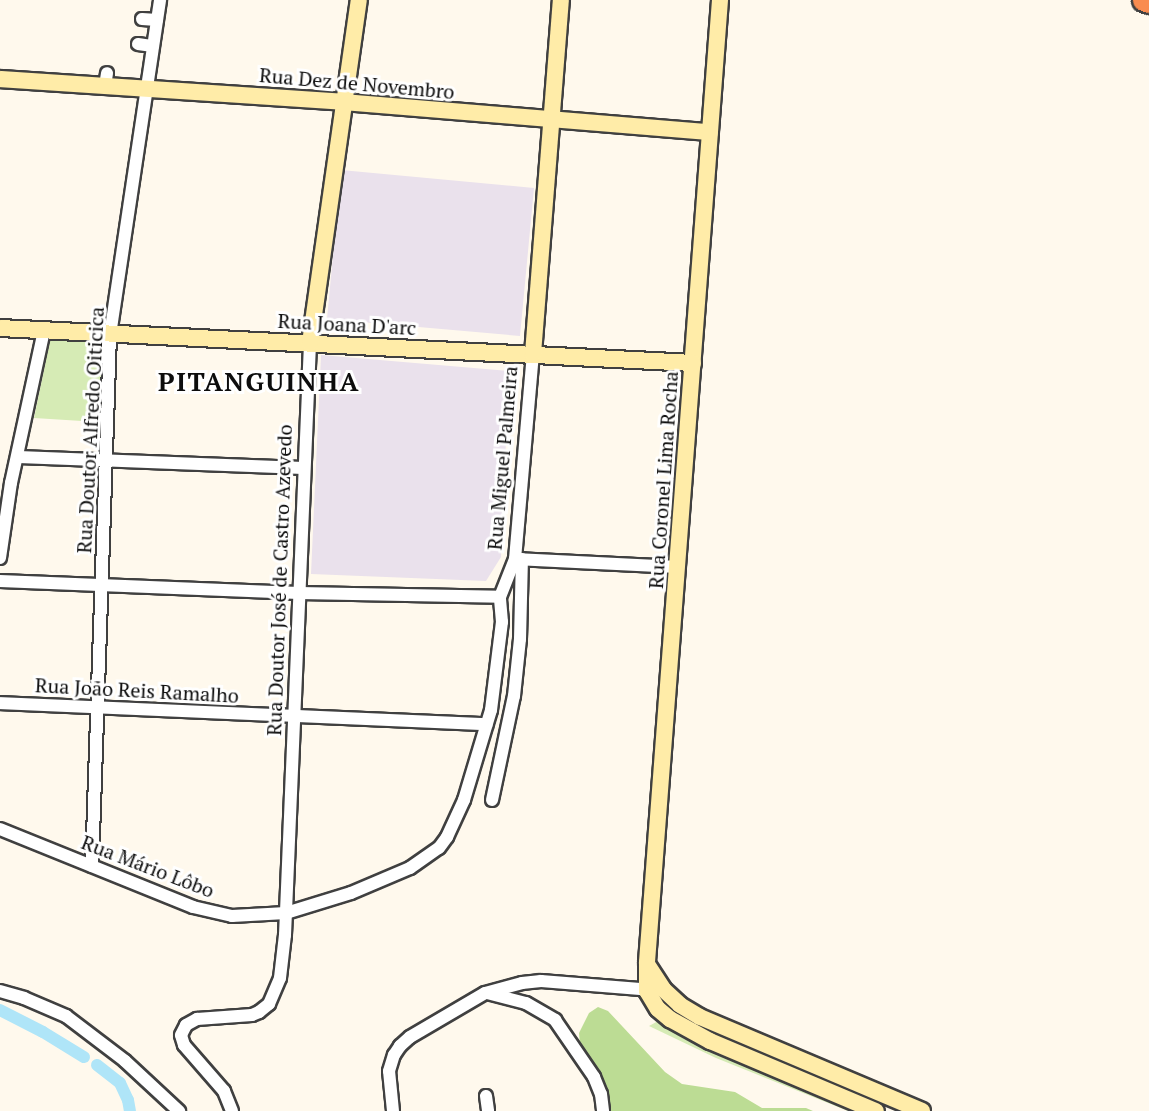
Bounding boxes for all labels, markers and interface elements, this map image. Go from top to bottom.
street label: Rua Dez de Novembro [258,63,456,103]
street label: Rua Doutor Alfredo Oiticica [72,306,108,554]
street label: Rua Joana D'arc [277,308,417,340]
street label: Rua Miguel Palmeira [482,365,522,551]
district label: PITANGUINHA [158,366,360,398]
street label: Rua Coronel Lima Rocha [643,370,683,590]
street label: Rua Doutor José de Castro Azevedo [262,424,296,736]
street label: Rua João Reis Ramalho [34,673,240,707]
street label: Rua Mário Lôbo [78,830,218,902]

